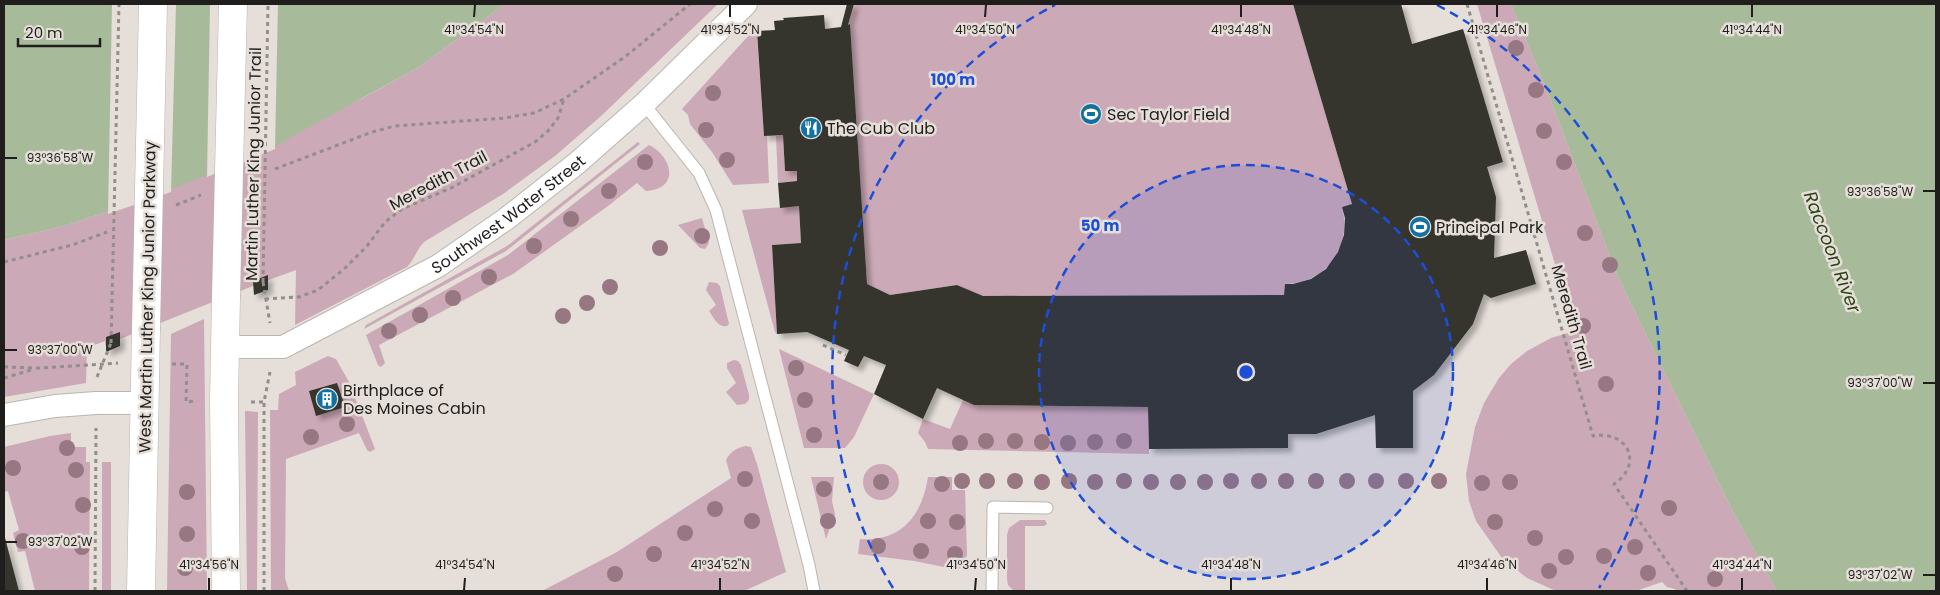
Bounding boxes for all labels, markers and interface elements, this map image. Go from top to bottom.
scale bar [18,15,100,47]
text: 41°34'54"N [444,21,504,38]
text: 41°34'52"N [700,21,760,38]
text: 41°34'50"N [955,21,1015,38]
text: 41°34'48"N [1211,21,1271,38]
text: 41°34'46"N [1467,21,1527,38]
text: 41°34'44"N [1722,21,1782,38]
text: 20 m [25,22,63,43]
street label: Martin Luther King Junior Trail [240,47,267,281]
text: 100 m [931,69,975,90]
sports icon: Sec Taylor Field [1079,102,1103,126]
place label: Sec Taylor Field [1107,103,1230,126]
restaurant icon: The Cub Club [799,116,823,140]
place label: The Cub Club [827,117,935,140]
street label: West Martin Luther King Junior Parkway [133,141,162,453]
street label: Meredith Trail [385,145,491,216]
text: 93°36'58"W [27,149,94,166]
street label: Southwest Water Street [427,150,591,280]
text: 93°36'58"W [1847,183,1914,200]
water label: Raccoon River [1798,187,1868,317]
text: 50 m [1081,215,1119,236]
sports icon: Principal Park [1408,215,1432,239]
place label: Principal Park [1436,216,1544,239]
street label: Meredith Trail [1546,262,1597,372]
text: 93°37'00"W [27,341,93,358]
centre of rings [1237,363,1255,381]
text: 93°37'00"W [1847,374,1913,391]
place label: Birthplace of Des Moines Cabin [343,379,486,420]
building icon: Birthplace of Des Moines Cabin [315,387,339,411]
text: 93°37'02"W [28,533,93,550]
text: 41°34'56"N [179,556,239,573]
text: 41°34'54"N [435,556,495,573]
text: 41°34'52"N [690,556,750,573]
text: 41°34'50"N [946,556,1006,573]
text: 41°34'48"N [1201,556,1261,573]
text: 41°34'46"N [1457,556,1517,573]
text: 41°34'44"N [1712,556,1772,573]
text: 93°37'02"W [1848,566,1913,583]

